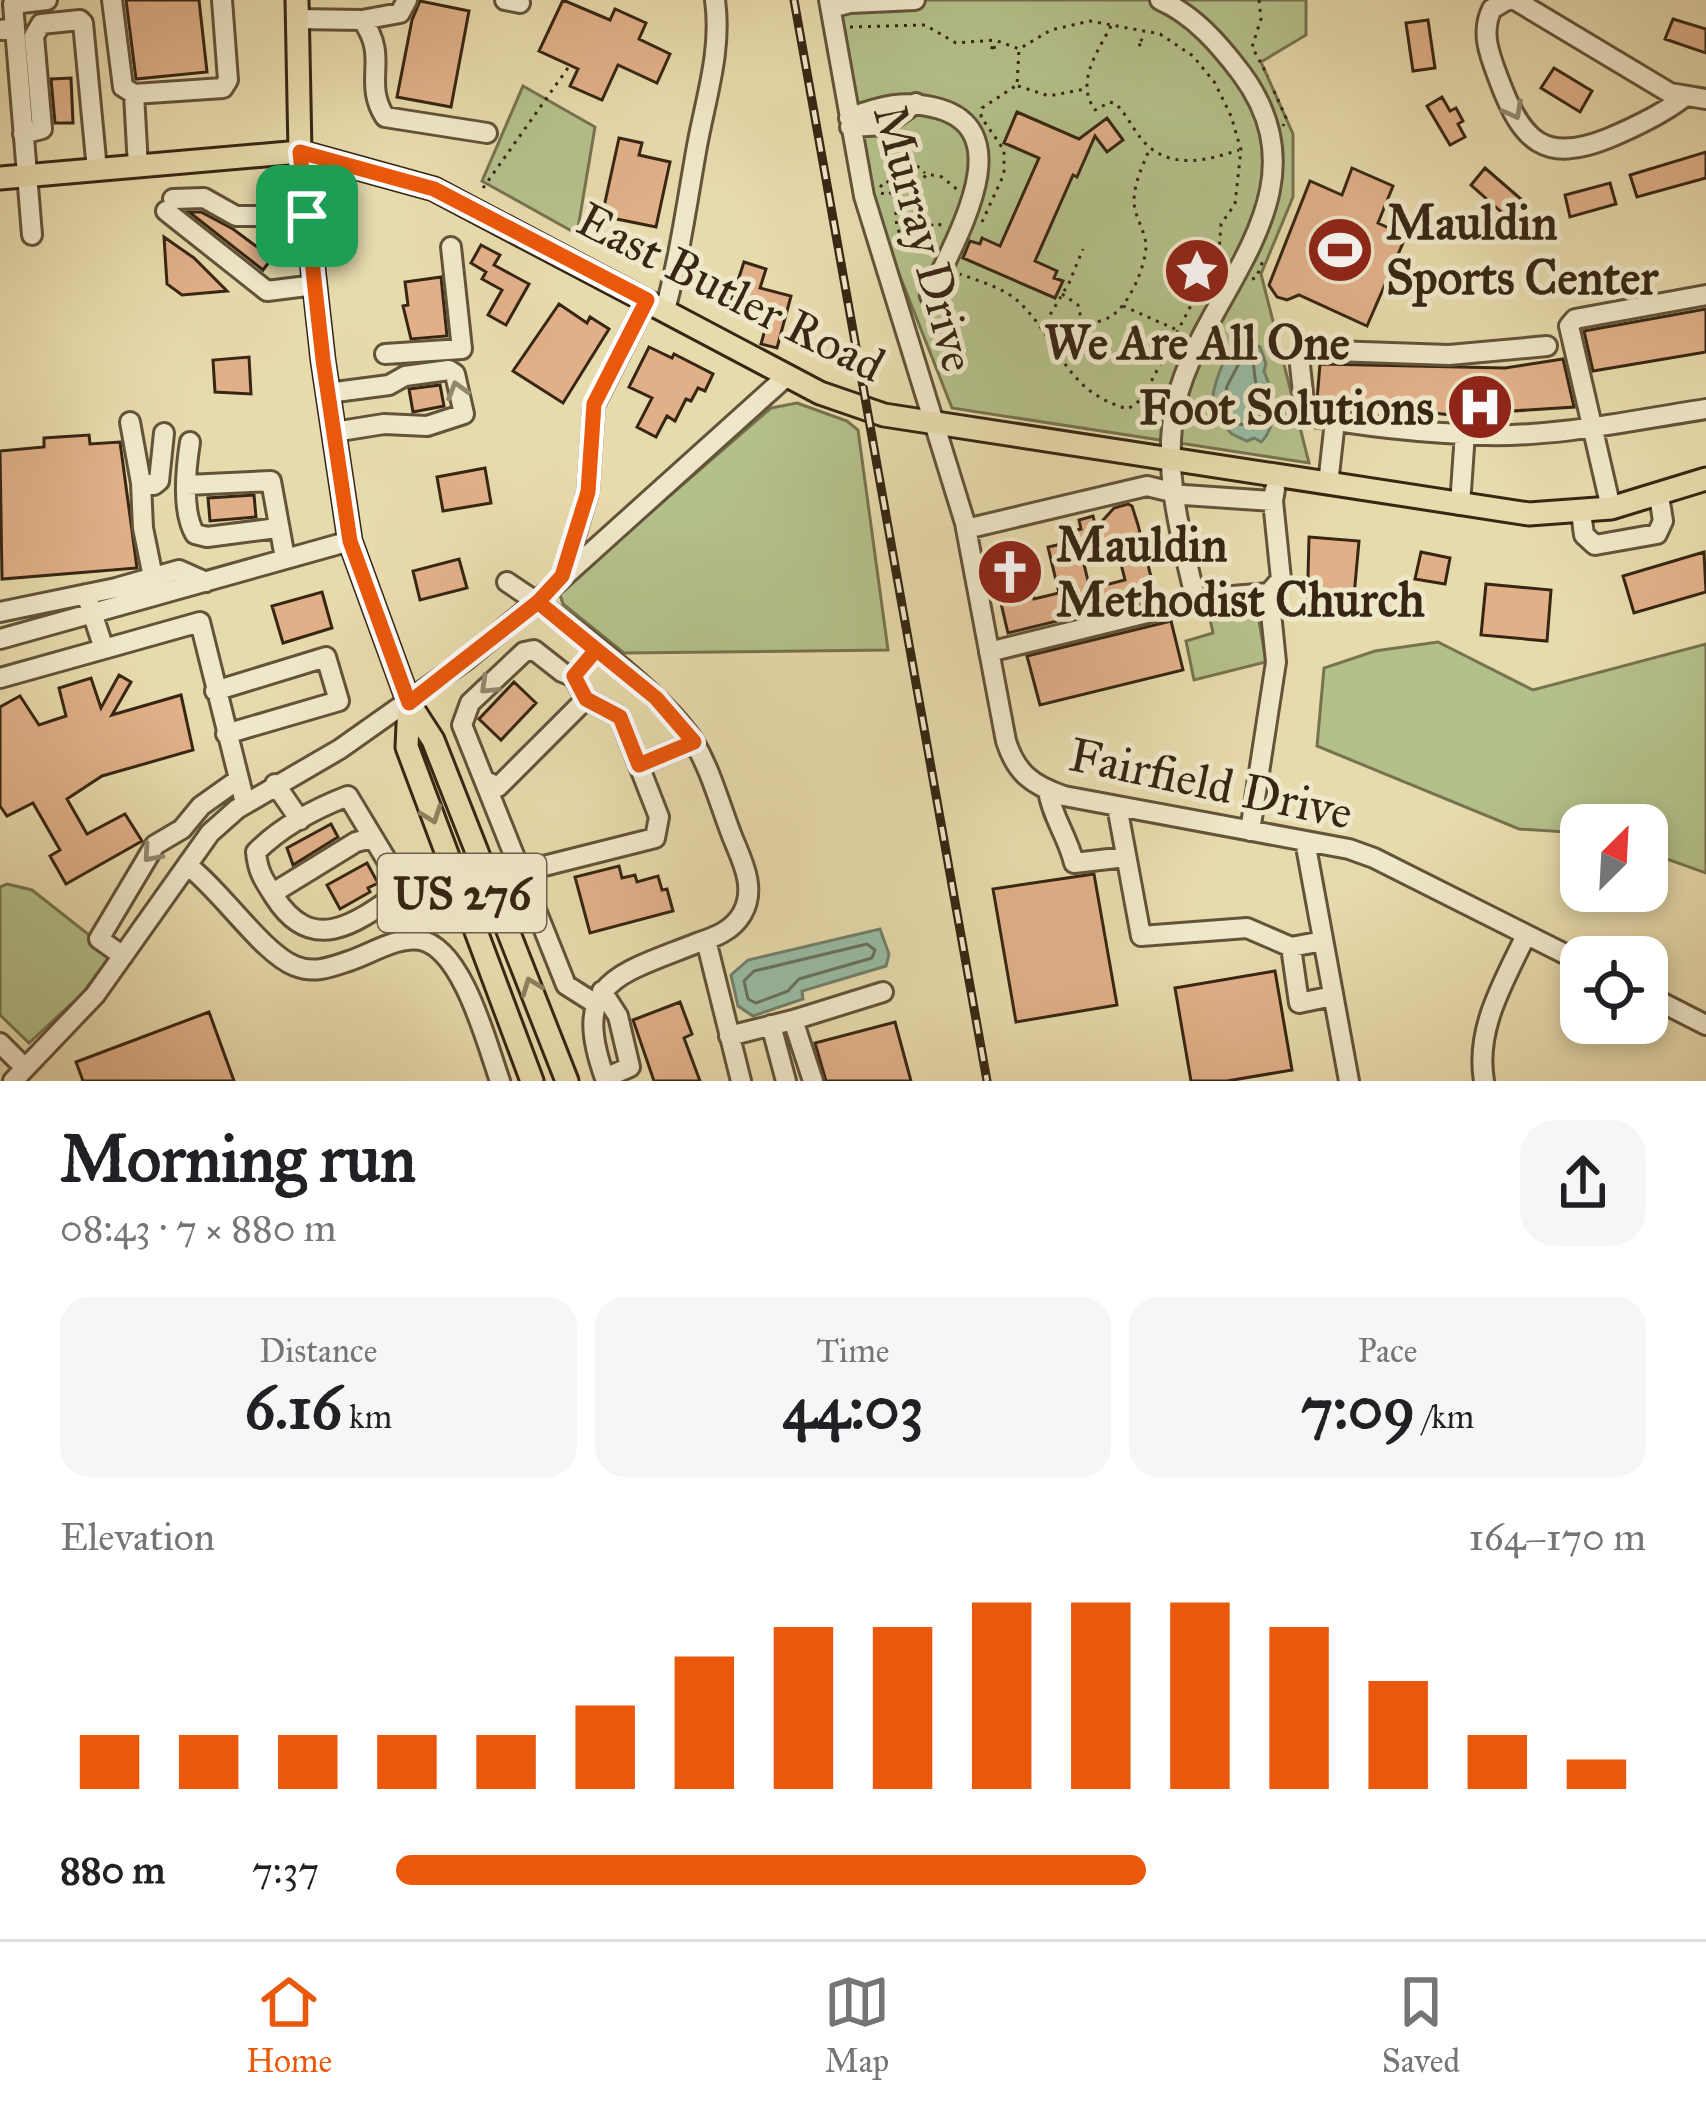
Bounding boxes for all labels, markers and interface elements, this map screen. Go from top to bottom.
street label: Murray Drive [861,98,989,378]
one-way arrow [1500,99,1523,121]
pin [256,165,358,267]
icon: arrive [274,183,340,249]
street label: East Butler Road [567,189,895,395]
place label: Mauldin Sports Center [1386,193,1659,307]
sports icon: Mauldin Sports Center [1305,215,1375,285]
place icon: We Are All One [1162,236,1232,306]
place label: We Are All One [1044,313,1350,372]
hospital icon: Foot Solutions [1445,372,1515,442]
place label: Foot Solutions [1139,378,1434,437]
one-way arrow [446,381,471,402]
place label: Mauldin Methodist Church [1056,515,1425,629]
church icon: Mauldin Methodist Church [975,537,1045,607]
one-way arrow [480,672,502,694]
street label: Fairfield Drive [1064,724,1358,842]
one-way arrow [418,803,443,824]
north arrow [1560,804,1668,912]
map controls [1560,804,1668,1044]
one-way arrow [144,841,166,863]
road number: US 276 [378,854,546,932]
button: locate [1560,936,1668,1044]
one-way arrow [521,977,546,998]
text: Morning run [60,1118,416,1199]
button: share [1520,1120,1646,1246]
text: 08:43 · 7 × 880 m [60,1204,337,1252]
text: Distance [259,1331,377,1371]
text: Time [816,1331,890,1371]
text: Pace [1358,1331,1418,1371]
text: 6.16 [244,1371,342,1444]
text: 44:03 [783,1371,923,1444]
text: 7:09 [1301,1371,1415,1444]
text: km [342,1397,392,1437]
text: /km [1415,1397,1474,1437]
text: Elevation [60,1513,215,1561]
text: 164–170 m [1468,1513,1646,1561]
text: 880 m [60,1846,165,1894]
text: 7:37 [252,1846,319,1894]
tab: Home [246,1969,332,2081]
tab: Map [824,1969,890,2081]
tab: Saved [1382,1969,1460,2081]

